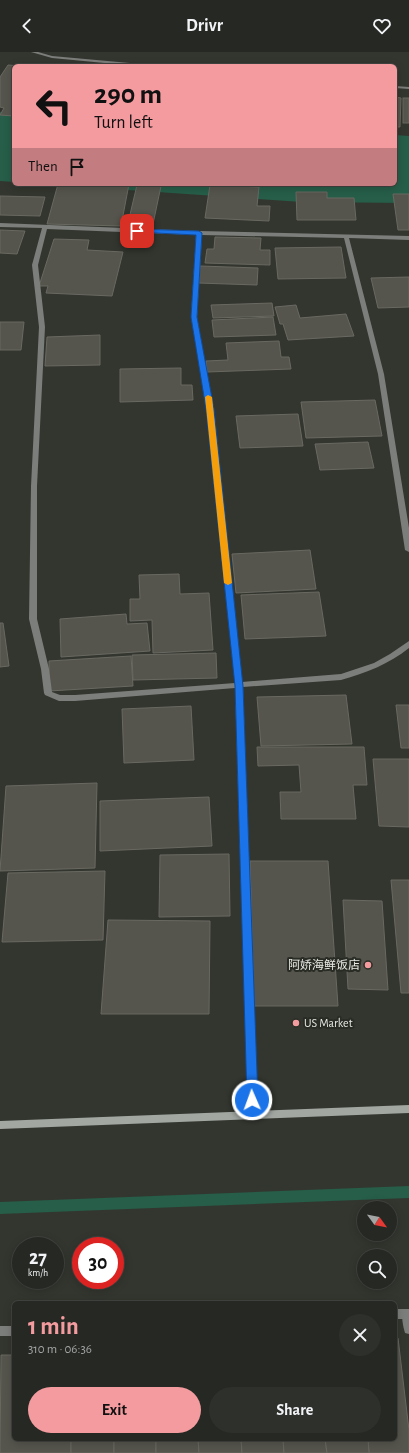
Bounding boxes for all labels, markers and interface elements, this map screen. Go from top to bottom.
icon: back [16,15,38,37]
icon: heart [371,15,393,37]
text: Drivr [186,17,223,35]
icon: left [28,80,80,132]
text: 290 m [94,81,162,109]
text: Turn left [94,114,153,132]
icon: arrive [66,156,88,178]
text: Then [28,159,58,174]
pin [120,214,154,248]
icon: arrive [126,220,148,242]
place label: 阿娇海鲜饭店 [288,958,360,971]
marker: 阿娇海鲜饭店 [363,960,373,970]
place label: US Market [304,1017,353,1029]
marker: US Market [291,1018,301,1028]
position arrow [231,1079,273,1121]
north arrow [357,1201,397,1241]
map controls [357,1201,397,1289]
speed limit sign: 30 [72,1237,124,1289]
text: 27 [29,1248,47,1268]
button: search [357,1249,397,1289]
text: km/h [28,1268,48,1278]
button: close [339,1314,381,1356]
text: 1 min [28,1315,79,1339]
text: 310 m · 06:36 [28,1343,92,1356]
button: Exit [28,1387,201,1433]
button: Share [209,1387,381,1433]

